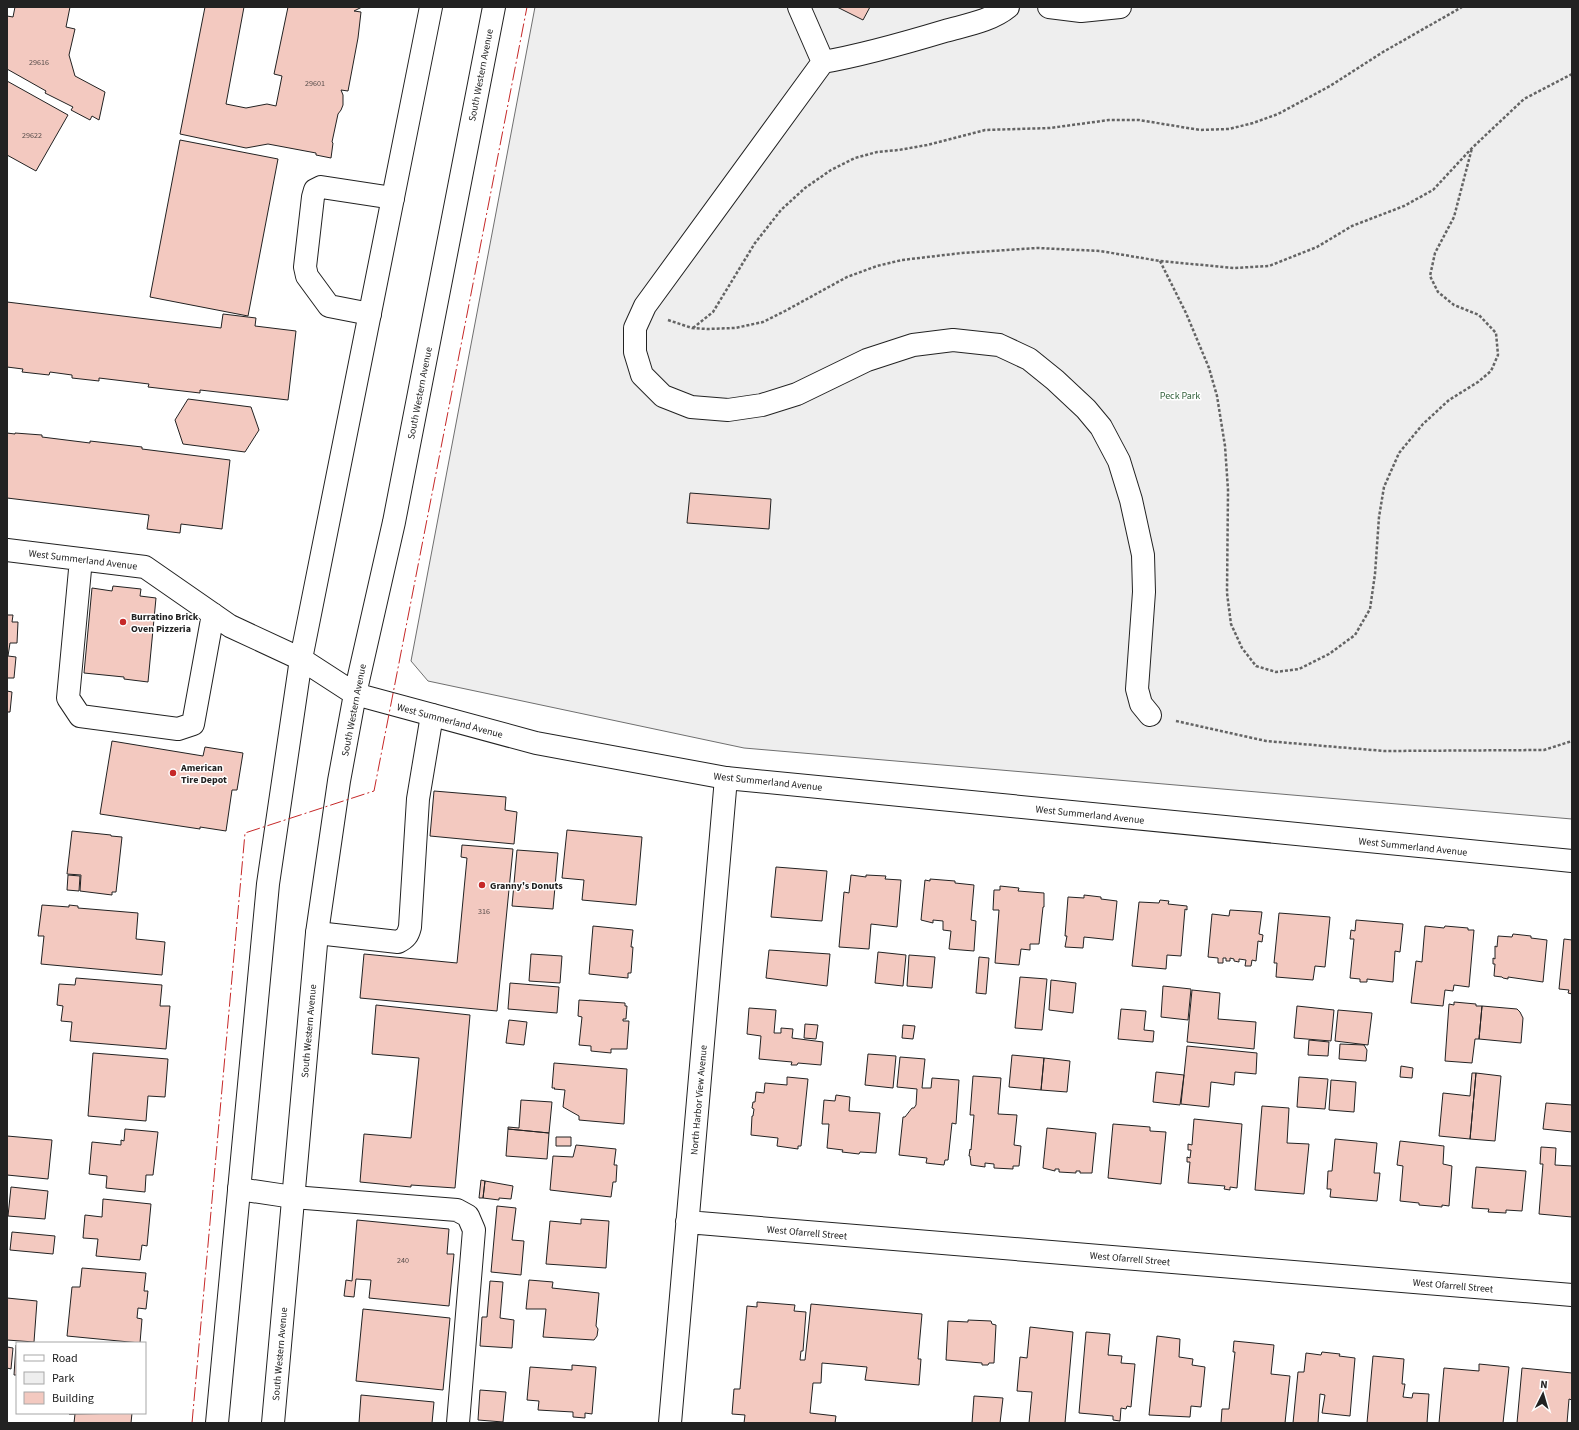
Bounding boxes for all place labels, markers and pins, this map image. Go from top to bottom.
place label: Burratino Brick Oven Pizzeria [131,610,199,636]
marker: Burratino Brick Oven Pizzeria [118,617,128,627]
place label: American Tire Depot [180,761,227,787]
marker: American Tire Depot [168,768,178,778]
place label: Granny's Donuts [490,879,563,893]
marker: Granny's Donuts [477,880,487,890]

